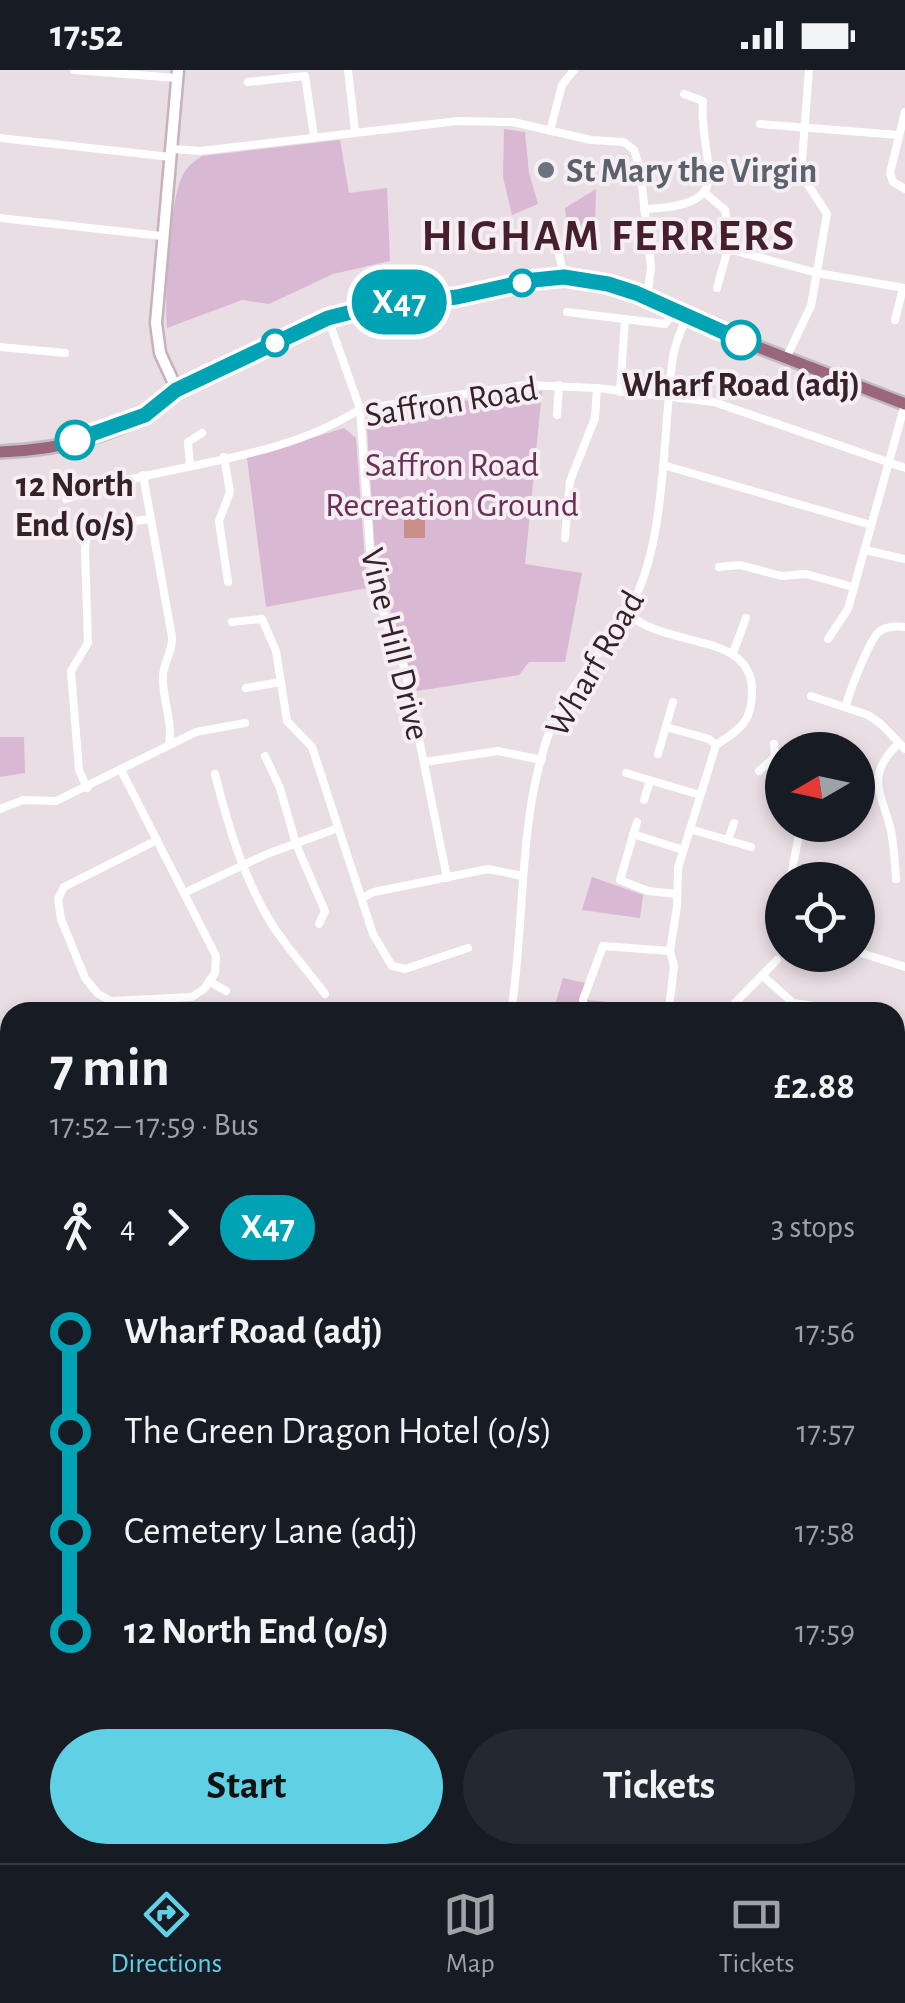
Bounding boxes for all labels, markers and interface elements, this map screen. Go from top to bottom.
text: 17:52 [50,16,123,54]
place label: St Mary the Virgin [566,154,817,189]
marker: St Mary the Virgin [535,159,557,181]
district label: HIGHAM FERRERS [421,214,797,259]
line badge: X47 [342,270,456,334]
unlabelled marker [509,270,535,296]
text: X47 [372,285,426,320]
marker: Wharf Road (adj) [722,321,760,359]
unlabelled marker [262,330,288,356]
place label: Wharf Road (adj) [621,368,861,403]
street label: Saffron Road [362,372,540,433]
marker: 12 North End (o/s) [56,421,94,459]
park label: Saffron Road Recreation Ground [325,448,579,523]
place label: 12 North End (o/s) [14,468,136,543]
street label: Vine Hill Drive [354,545,435,744]
street label: Wharf Road [540,585,651,743]
north arrow [765,732,875,842]
map controls [765,732,875,972]
button: locate [765,862,875,972]
text: 7 min [50,1041,170,1096]
text: £2.88 [774,1068,855,1106]
text: 17:52 – 17:59 · Bus [50,1109,259,1141]
icon: walk [50,1200,105,1255]
icon: forward [150,1200,205,1255]
text: X47 [240,1210,295,1245]
text: 4 [120,1211,135,1243]
text: 3 stops [771,1211,855,1243]
text: Wharf Road (adj) [124,1313,384,1351]
text: 17:56 [795,1316,855,1348]
text: The Green Dragon Hotel (o/s) [124,1413,553,1451]
text: 17:57 [797,1416,855,1448]
text: Cemetery Lane (adj) [124,1513,419,1551]
text: 17:58 [795,1516,855,1548]
text: 12 North End (o/s) [124,1613,389,1651]
text: 17:59 [795,1616,855,1648]
button: Start [50,1729,443,1844]
button: Tickets [463,1729,855,1844]
tab: Directions [110,1887,222,1981]
tab: Map [443,1887,498,1981]
tab: Tickets [719,1887,795,1981]

